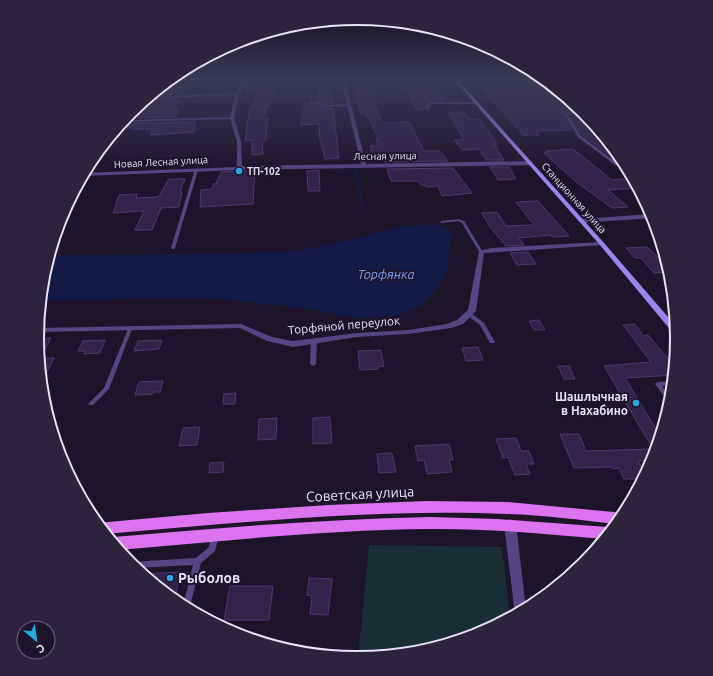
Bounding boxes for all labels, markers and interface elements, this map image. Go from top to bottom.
street label: Лесная улица [353,150,417,162]
street label: Новая Лесная улица [114,154,208,170]
street label: Станционная улица [540,161,608,235]
marker: ТП-102 [234,166,244,176]
place label: ТП-102 [247,166,281,177]
water label: Торфянка [357,267,415,281]
street label: Торфяной переулок [287,314,401,336]
place label: Шашлычная в Нахабино [555,390,628,417]
marker: Шашлычная в Нахабино [631,398,641,408]
street label: Советская улица [305,483,415,505]
place label: Рыболов [178,570,240,586]
marker: Рыболов [165,573,175,583]
north arrow [16,620,56,660]
text: С [35,642,47,656]

